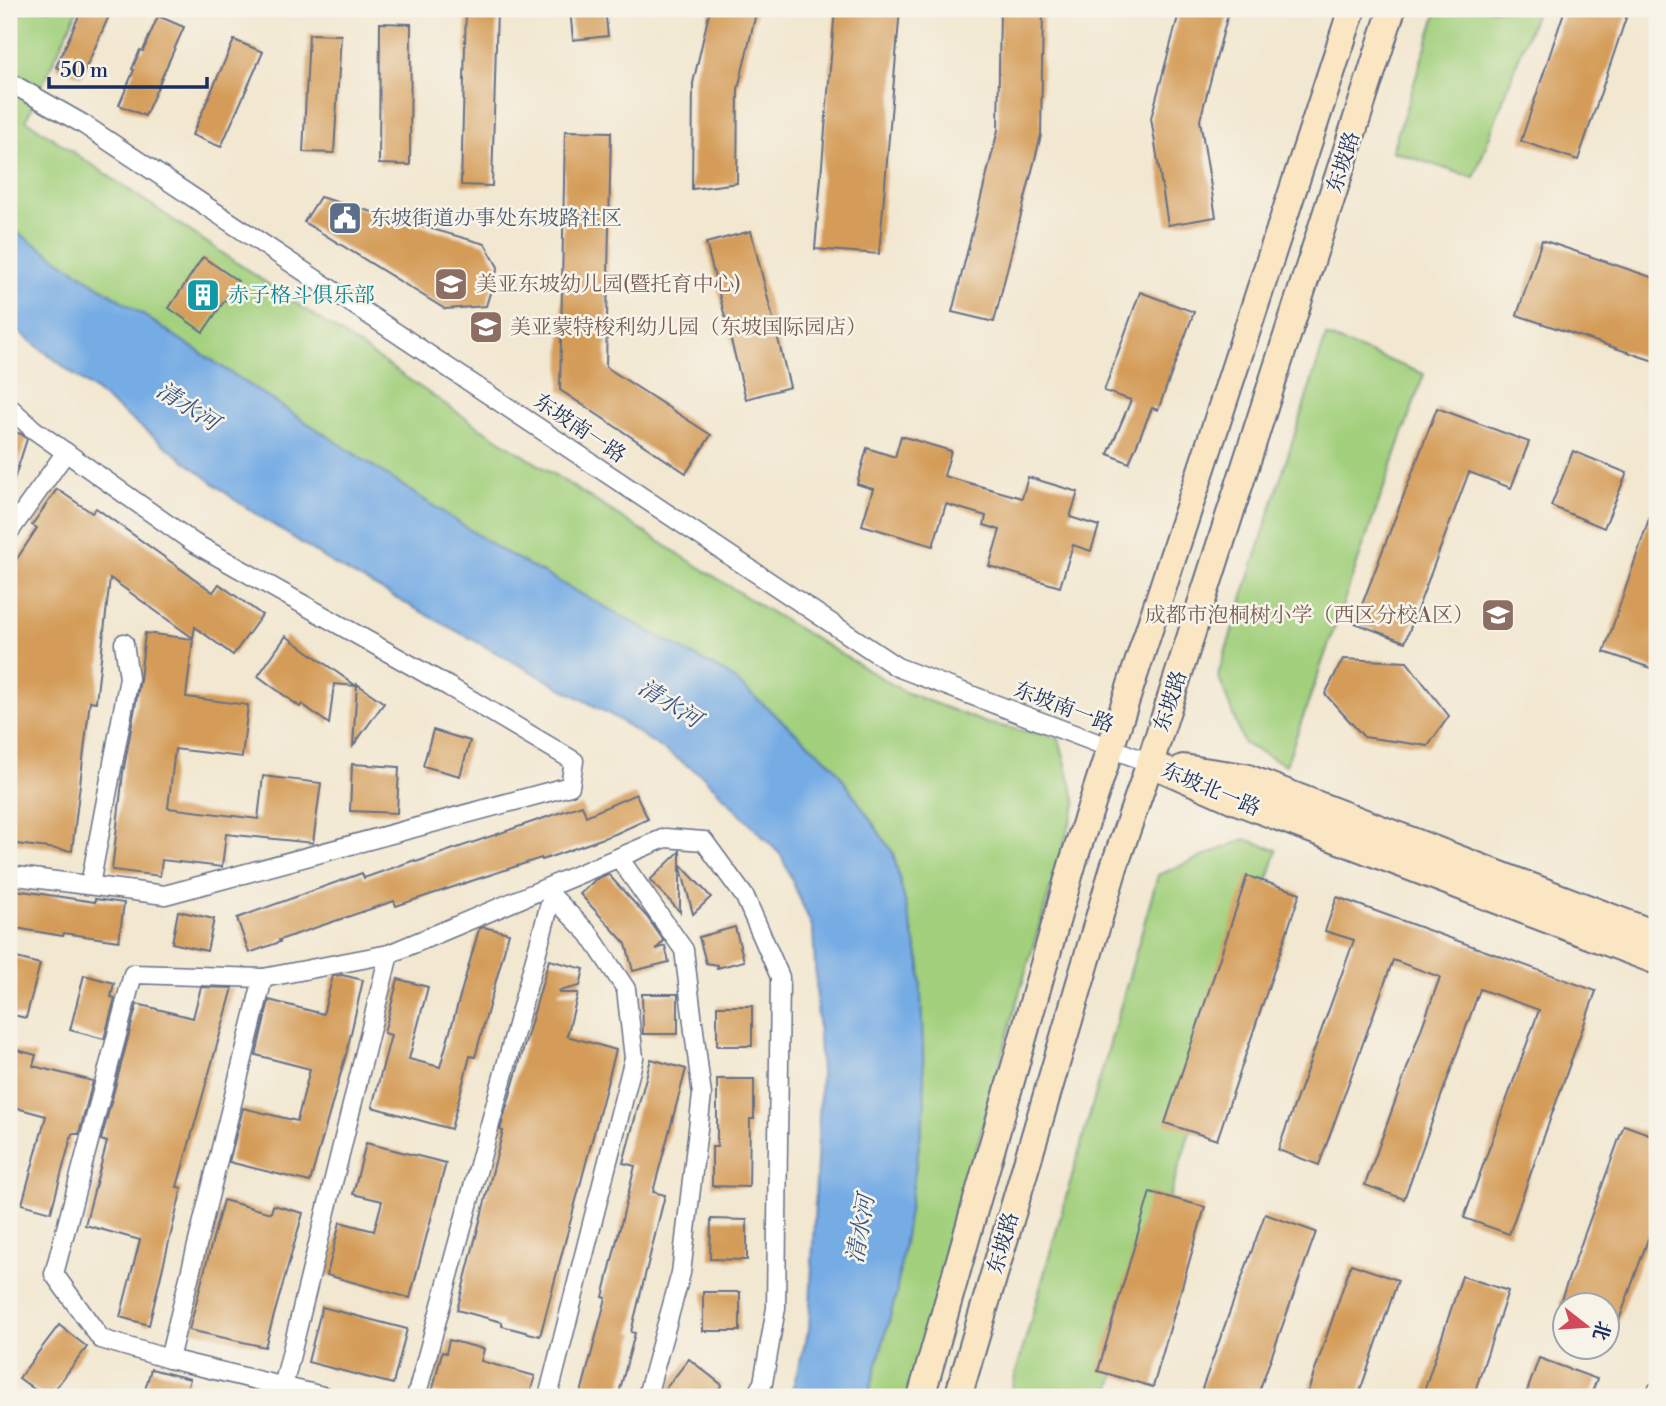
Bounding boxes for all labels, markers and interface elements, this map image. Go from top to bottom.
scale bar [49,46,206,90]
text: 50 m [60,58,108,84]
street label: 东坡路 [1322,128,1366,196]
public building icon: 东坡街道办事处东坡路社区 [326,199,364,237]
place label: 东坡街道办事处东坡路社区 [370,206,622,232]
school or university icon: 美亚东坡幼儿园(暨托育中心) [432,265,470,303]
place label: 美亚东坡幼儿园(暨托育中心) [476,272,741,298]
building icon: 赤子格斗俱乐部 [184,276,222,314]
place label: 赤子格斗俱乐部 [228,283,375,309]
school or university icon: 美亚蒙特梭利幼儿园（东坡国际园店） [467,308,505,346]
place label: 美亚蒙特梭利幼儿园（东坡国际园店） [510,315,867,341]
water label: 清水河 [151,376,227,440]
street label: 东坡南一路 [529,389,630,469]
school or university icon: 成都市泡桐树小学（西区分校A区） [1479,596,1517,634]
place label: 成都市泡桐树小学（西区分校A区） [1145,603,1474,629]
street label: 东坡路 [1149,667,1193,735]
water label: 清水河 [633,674,710,736]
street label: 东坡南一路 [1010,677,1117,739]
street label: 东坡北一路 [1157,757,1264,822]
water label: 清水河 [841,1189,881,1266]
street label: 东坡路 [983,1209,1025,1277]
north arrow [1550,1290,1620,1360]
text: 北 [1587,1318,1616,1343]

